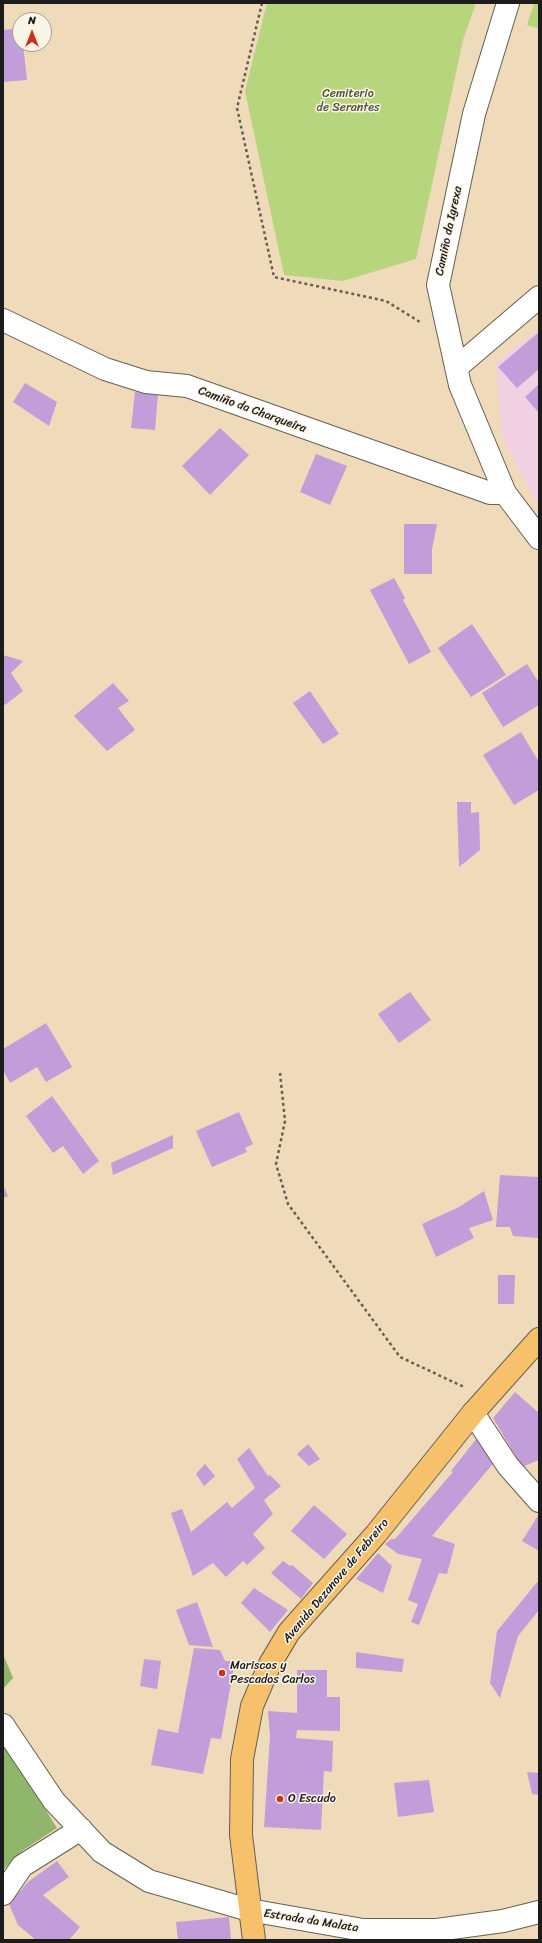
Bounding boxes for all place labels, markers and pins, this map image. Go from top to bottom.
place label: Mariscos y Pescados Carlos [230,1659,315,1687]
marker: Mariscos y Pescados Carlos [217,1668,227,1678]
place label: O Escudo [288,1792,336,1806]
marker: O Escudo [275,1794,285,1804]

